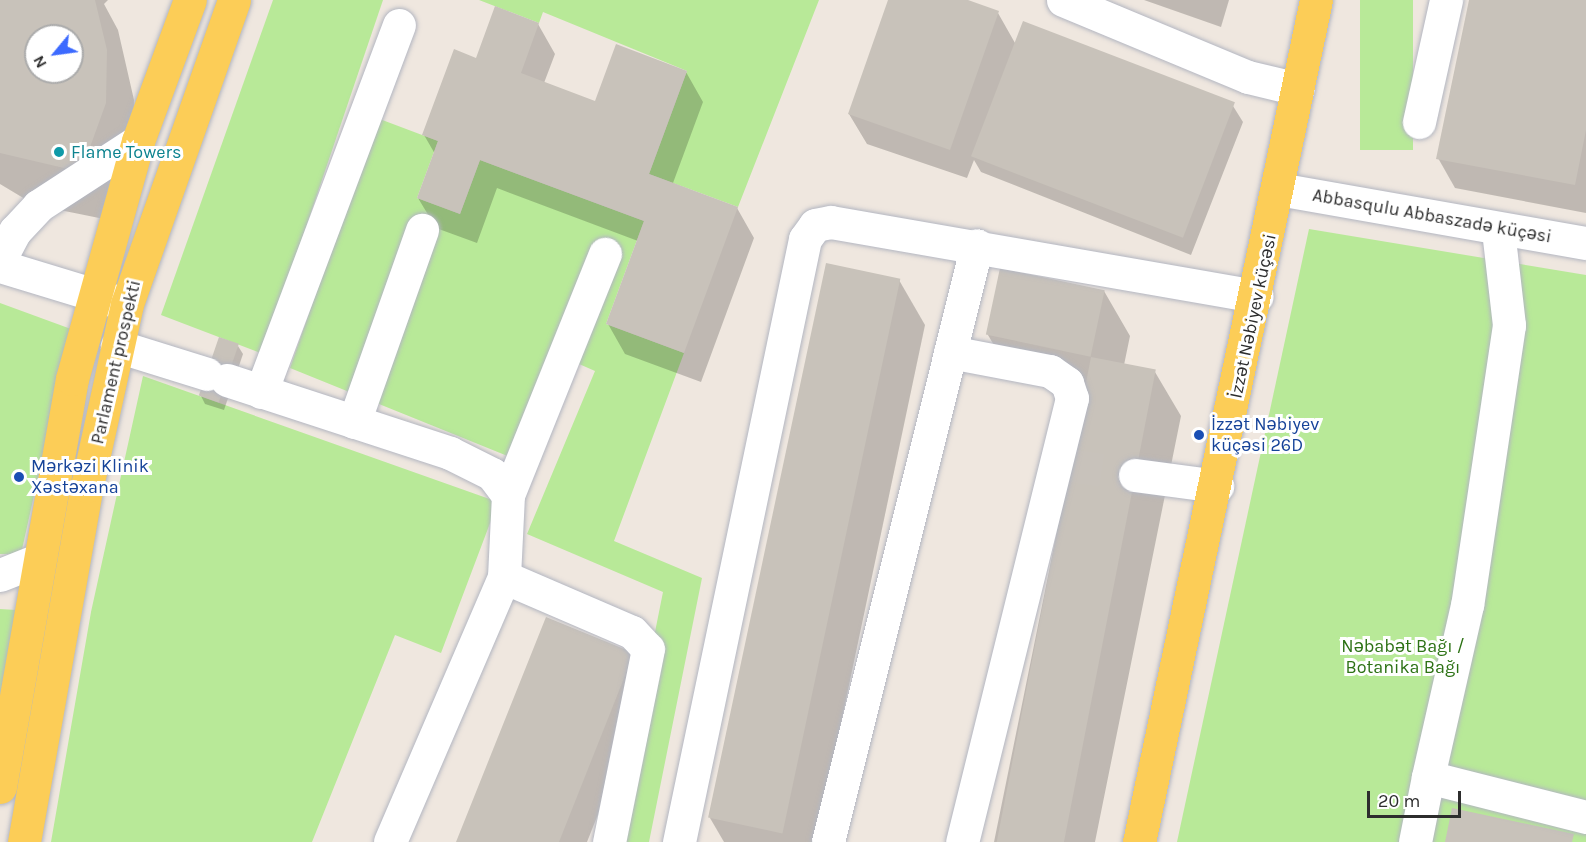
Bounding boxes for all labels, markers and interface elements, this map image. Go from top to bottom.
north arrow [24,24,84,84]
text: N [28,52,51,72]
place label: Flame Towers [71,141,181,163]
marker: Flame Towers [52,145,66,159]
street label: Abbasqulu Abbaszadə küçəsi [1311,184,1553,248]
street label: İzzət Nəbiyev küçəsi [1225,232,1281,400]
street label: Parlament prospekti [87,278,145,446]
place label: İzzət Nəbiyev küçəsi 26D [1211,414,1319,456]
marker: İzzət Nəbiyev küçəsi 26D [1192,428,1206,442]
place label: Mərkəzi Klinik Xəstəxana [31,456,149,498]
marker: Mərkəzi Klinik Xəstəxana [12,470,26,484]
park label: Nəbabət Bağı / Botanika Bağı [1341,636,1465,678]
scale bar [1370,779,1464,817]
text: 20 m [1378,790,1420,812]

